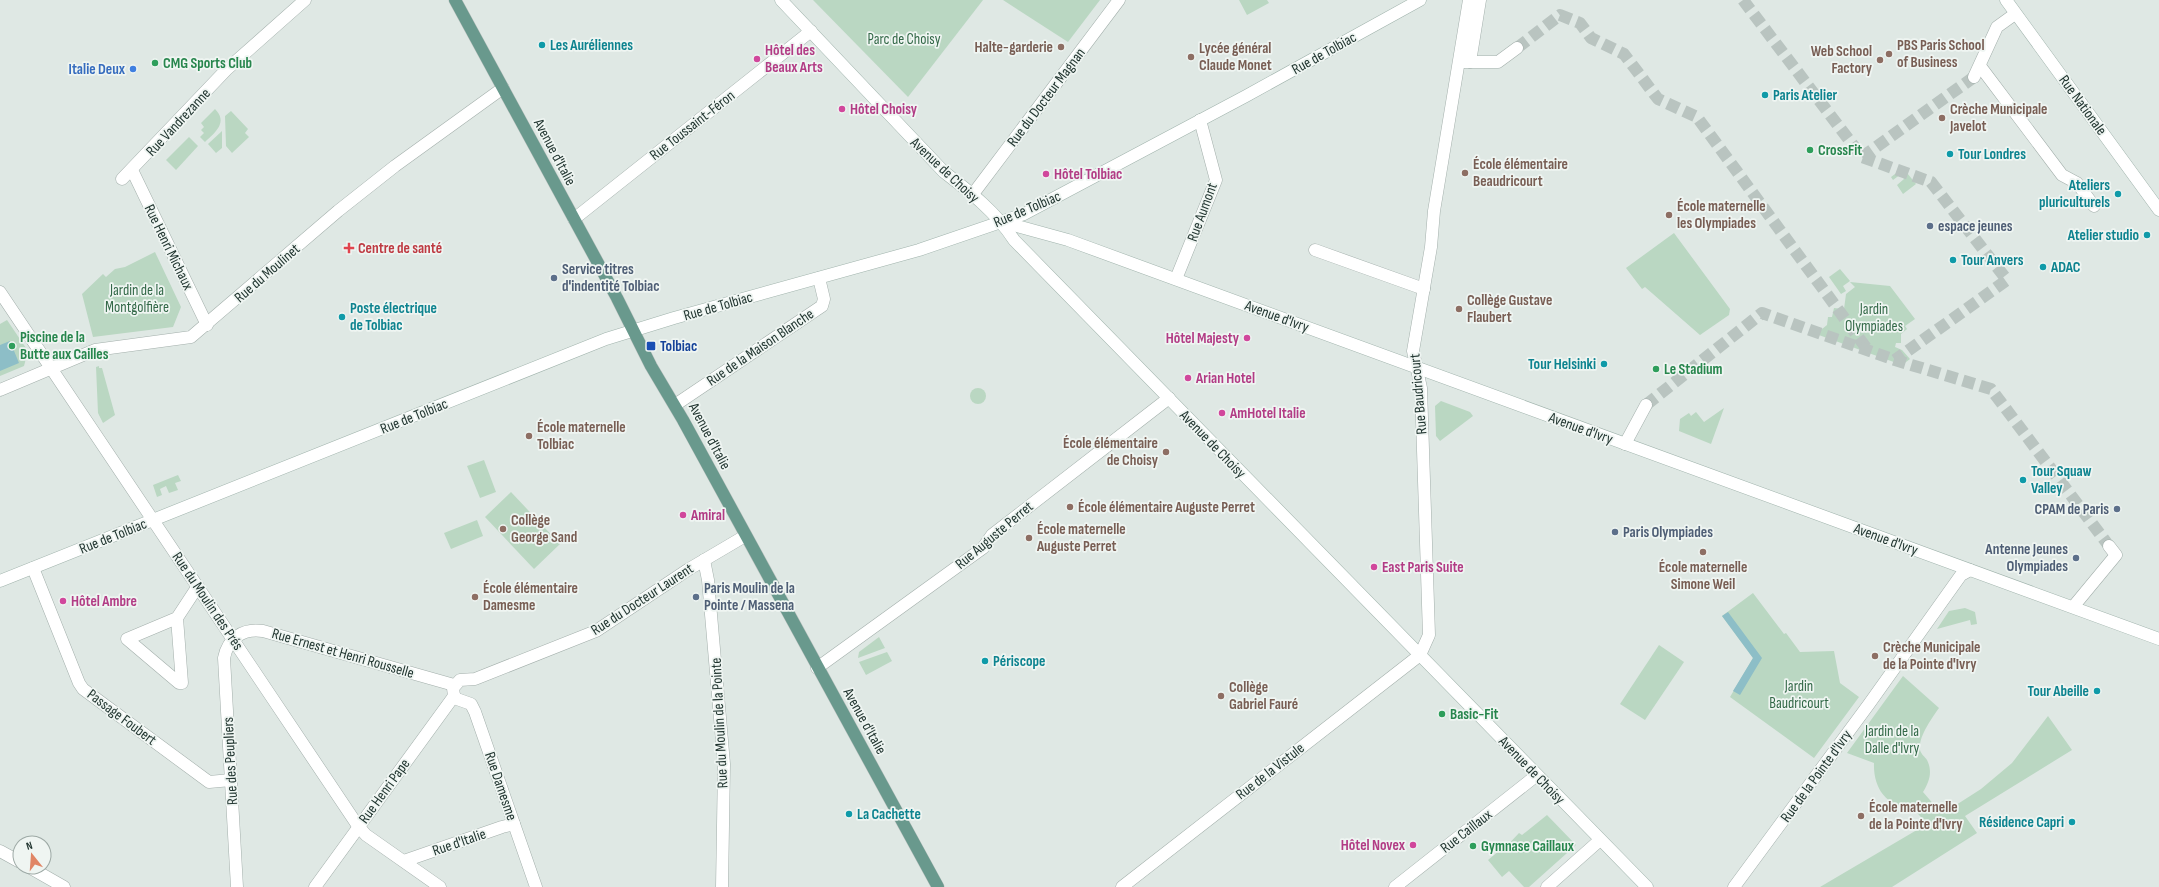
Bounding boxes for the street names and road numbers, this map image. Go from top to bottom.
street label: Rue de Tolbiac [1288,28,1360,79]
street label: Rue du Docteur Magnan [1003,44,1090,150]
street label: Rue Nationale [2054,72,2111,139]
street label: Rue Vandrezanne [142,84,215,160]
street label: Rue Toussaint-Féron [646,86,739,165]
street label: Avenue d'Italie [529,115,580,189]
street label: Avenue de Choisy [905,133,983,207]
street label: Rue Aumont [1183,180,1222,244]
street label: Rue de Tolbiac [991,187,1064,232]
street label: Rue Henri Michaux [140,201,198,293]
street label: Rue du Moulinet [231,239,304,307]
street label: Rue de Tolbiac [681,288,755,325]
street label: Avenue d'Ivry [1241,296,1312,337]
street label: Rue de la Maison Blanche [703,305,818,390]
street label: Rue Baudricourt [1405,352,1432,435]
street label: Rue de Tolbiac [378,394,451,439]
street label: Avenue d'Italie [684,399,735,473]
street label: Avenue de Choisy [1175,406,1250,483]
street label: Avenue d'Ivry [1545,408,1616,449]
street label: Rue Auguste Perret [951,497,1038,574]
street label: Rue de Tolbiac [77,514,150,559]
street label: Avenue d'Ivry [1850,519,1921,560]
street label: Rue du Moulin des Prés [168,549,247,654]
street label: Rue du Docteur Laurent [587,559,697,640]
street label: Rue Ernest et Henri Rousselle [270,624,416,683]
street label: Rue du Moulin de la Pointe [707,657,732,789]
street label: Avenue d'Italie [838,684,891,758]
street label: Passage Foubert [83,685,160,750]
street label: Rue des Peupliers [219,717,242,805]
street label: Rue de la Pointe d'Ivry [1776,726,1856,826]
street label: Avenue de Choisy [1494,732,1569,809]
street label: Rue de la Vistule [1232,739,1308,804]
street label: Rue Damesme [480,749,521,823]
street label: Rue Henri Pape [355,755,414,827]
street label: Rue Caillaux [1437,805,1496,857]
street label: Rue d'Italie [430,824,488,860]

